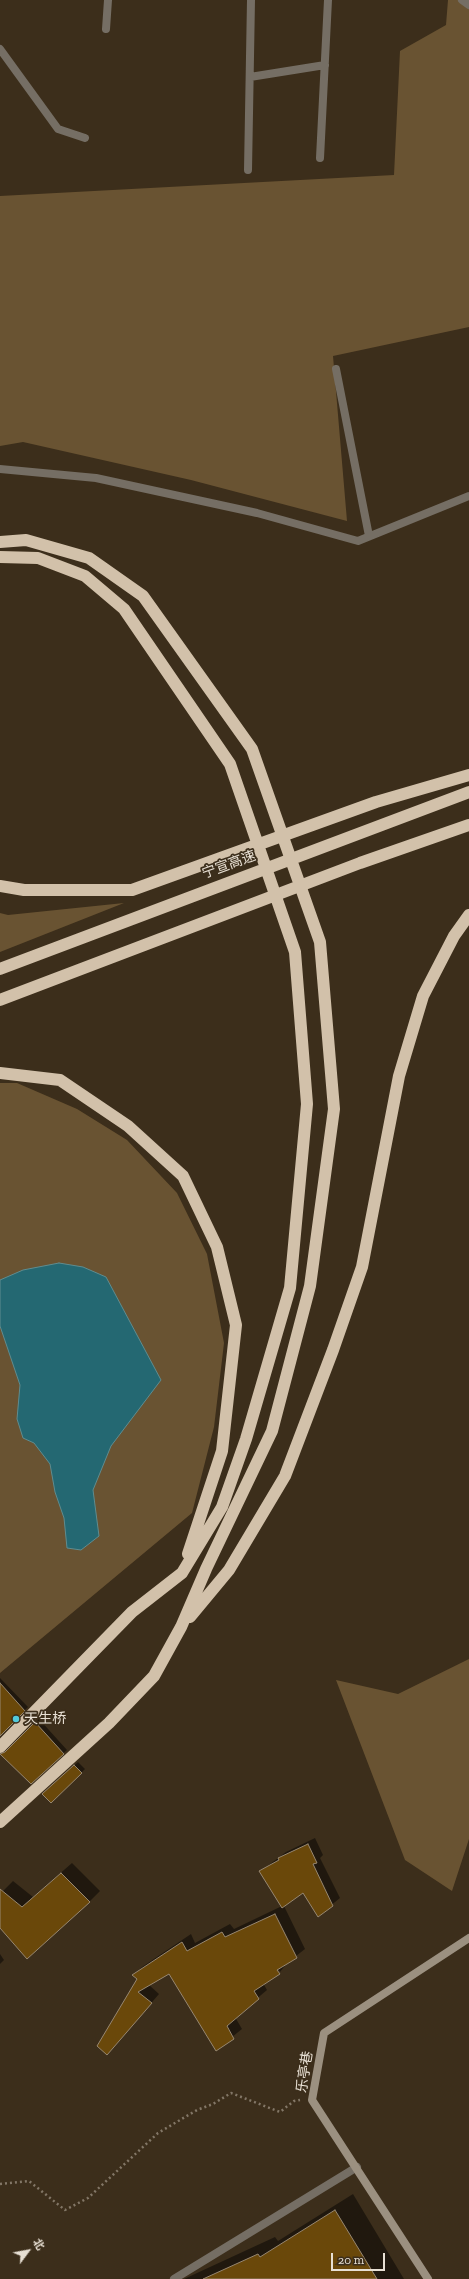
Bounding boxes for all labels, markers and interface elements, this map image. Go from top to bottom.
street label: 宁宣高速 [200,848,258,882]
place label: 天生桥 [24,1711,66,1727]
marker: 天生桥 [11,1714,21,1724]
street label: 乐亭巷 [293,2050,317,2094]
north arrow [8,2231,48,2271]
text: 北 [30,2236,47,2252]
scale bar [333,2245,387,2271]
text: 20 m [338,2253,364,2267]

